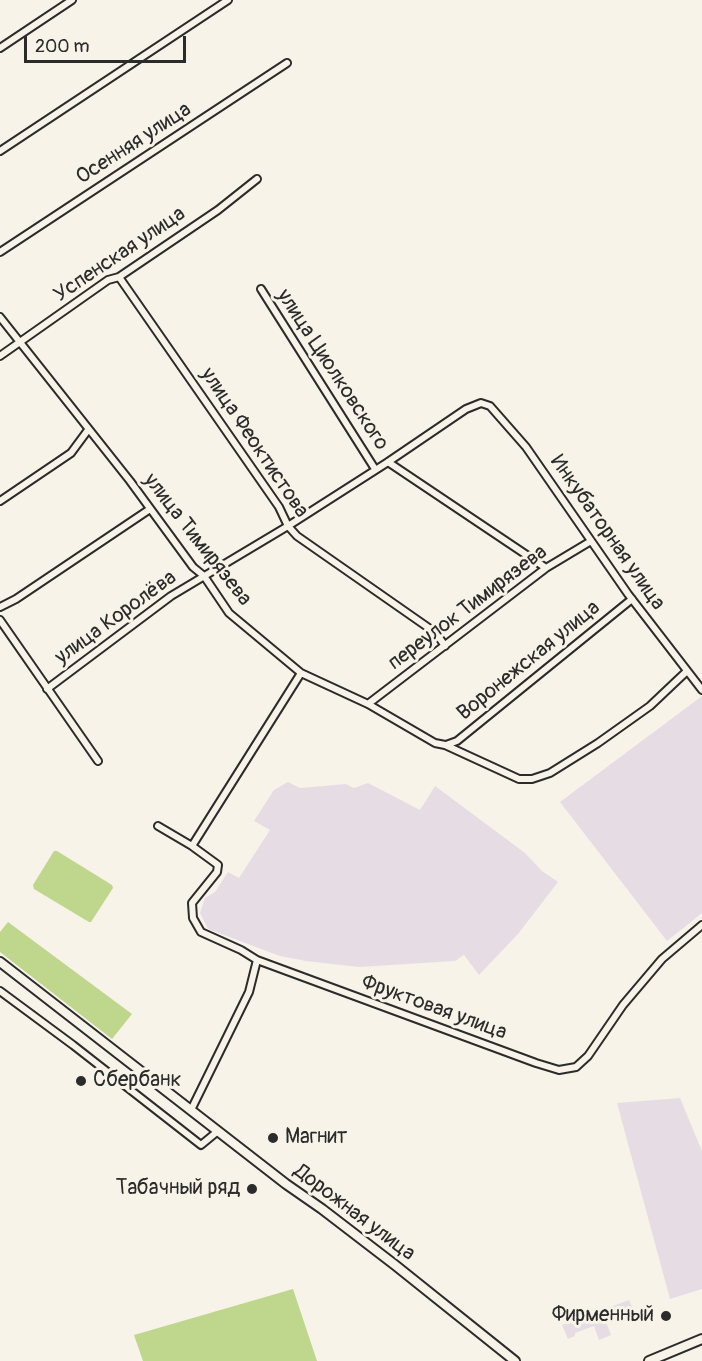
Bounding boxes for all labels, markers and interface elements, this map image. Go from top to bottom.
scale bar [27,24,189,62]
text: 200 m [35,35,90,58]
street label: Осенняя улица [72,98,196,190]
street label: Успенская улица [50,202,190,308]
street label: улица Циолковского [270,285,394,455]
street label: улица Феоктистова [195,363,313,523]
street label: Инкубаторная улица [544,451,670,615]
street label: улица Тимирязева [137,469,257,611]
street label: переулок Тимирязева [384,540,552,676]
street label: улица Королёва [50,566,182,670]
street label: Воронежская улица [452,596,606,726]
street label: Фруктовая улица [358,970,510,1046]
place label: Сбербанк [93,1068,181,1094]
marker: Сбербанк [74,1074,88,1088]
place label: Магнит [285,1125,347,1151]
marker: Магнит [266,1131,280,1145]
street label: Дорожная улица [288,1159,420,1267]
place label: Табачный ряд [116,1176,240,1202]
marker: Табачный ряд [245,1182,259,1196]
place label: Фирменный [552,1303,654,1329]
marker: Фирменный [659,1309,673,1323]

